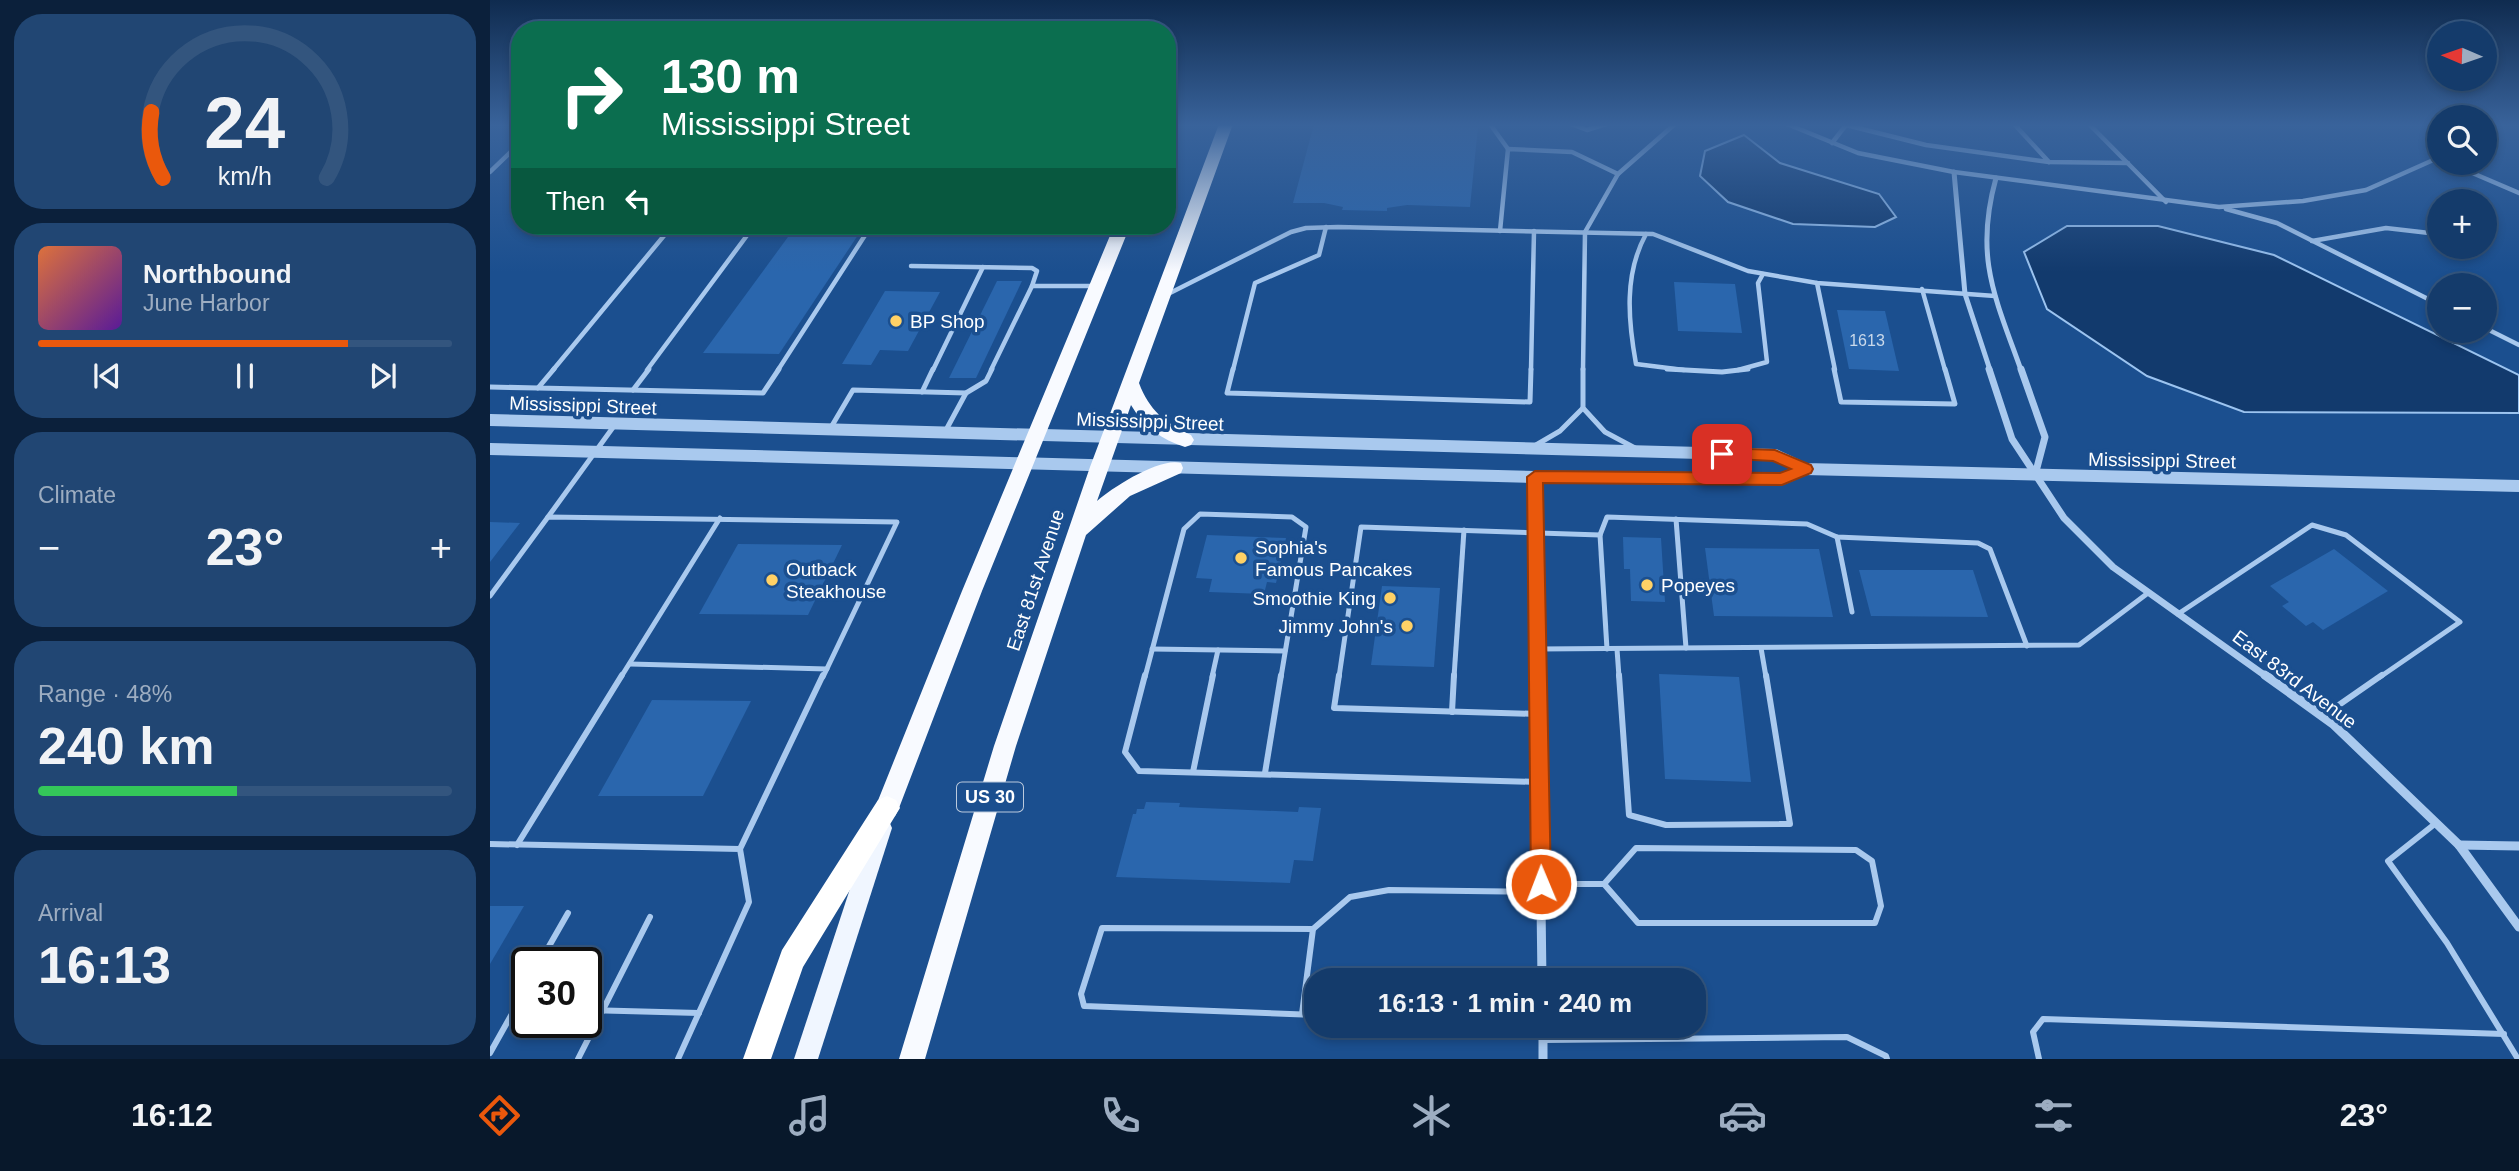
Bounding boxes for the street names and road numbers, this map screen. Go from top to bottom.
street label: Mississippi Street [509,392,658,419]
street label: Mississippi Street [1076,408,1225,435]
street label: Mississippi Street [2088,449,2237,472]
street label: East 81st Avenue [1003,507,1068,654]
street label: East 83rd Avenue [2229,626,2361,733]
road number: US 30 [957,782,1023,812]

